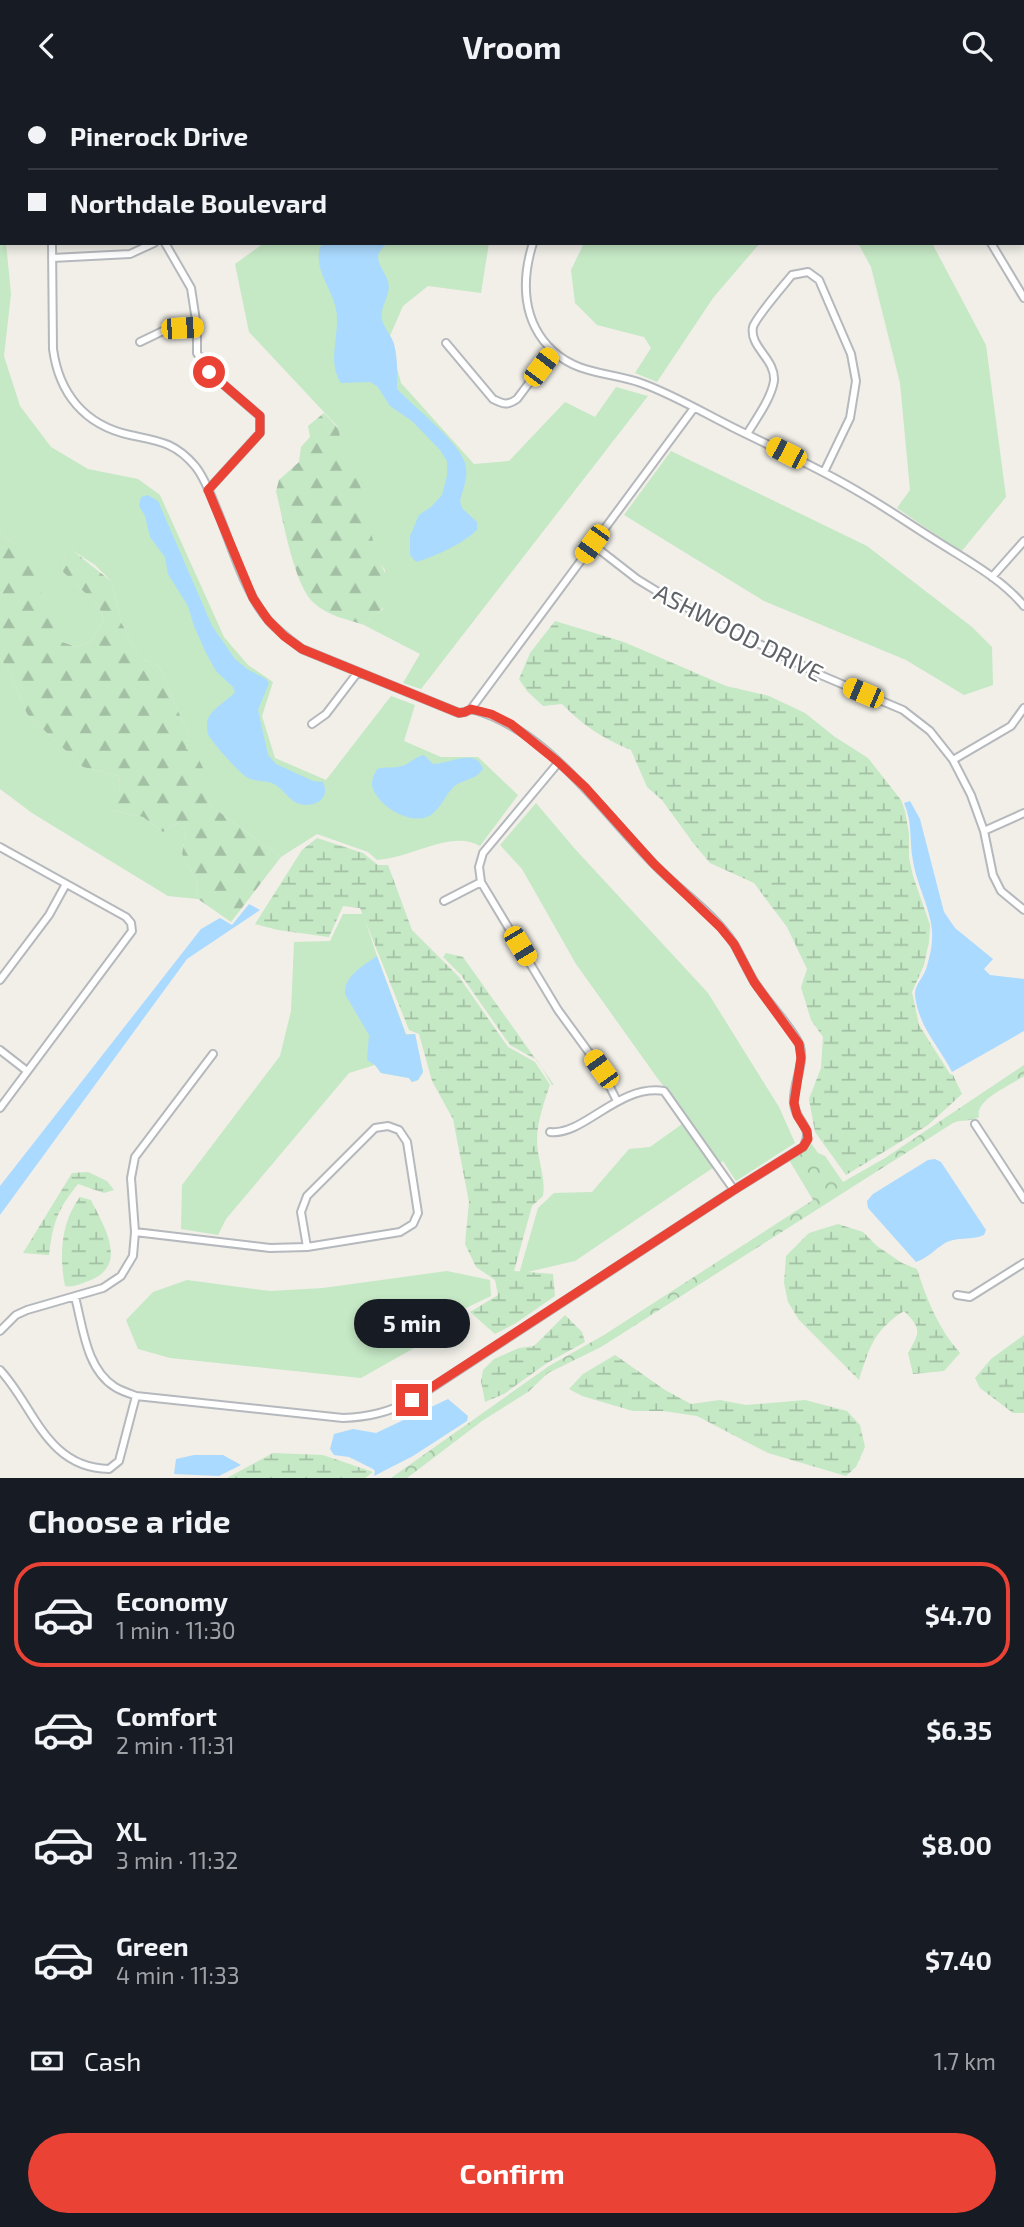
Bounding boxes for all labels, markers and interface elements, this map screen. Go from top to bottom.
icon: back [28,27,66,65]
text: Vroom [462,27,562,65]
icon: search [958,27,996,65]
text: Pinerock Drive [70,120,248,151]
text: Northdale Boulevard [70,187,327,218]
car [161,316,204,340]
car [520,344,563,390]
route start [193,356,225,388]
car [763,434,810,472]
car [572,521,613,567]
street label: ASHWOOD DRIVE [650,577,828,687]
car [840,675,887,711]
car [501,923,540,969]
car [581,1046,622,1092]
callout: 5 min [354,1299,470,1347]
text: 5 min [383,1309,441,1337]
route end [396,1384,428,1416]
text: Choose a ride [28,1501,231,1539]
icon: car [32,1583,95,1646]
text: Economy [116,1585,228,1616]
text: $4.70 [925,1599,992,1630]
text: 1 min · 11:30 [116,1616,236,1644]
icon: car [32,1698,95,1761]
text: Comfort [116,1700,217,1731]
text: $6.35 [926,1714,992,1745]
text: 2 min · 11:31 [116,1731,235,1759]
icon: car [32,1813,95,1876]
text: XL [116,1815,147,1846]
text: $8.00 [922,1829,992,1860]
text: 3 min · 11:32 [116,1846,238,1874]
icon: car [32,1928,95,1991]
text: Green [116,1930,189,1961]
text: $7.40 [925,1944,992,1975]
text: 4 min · 11:33 [116,1961,240,1989]
icon: cash [28,2042,66,2080]
text: Cash [84,2045,141,2076]
text: 1.7 km [934,2047,996,2075]
button: Confirm [28,2133,996,2213]

